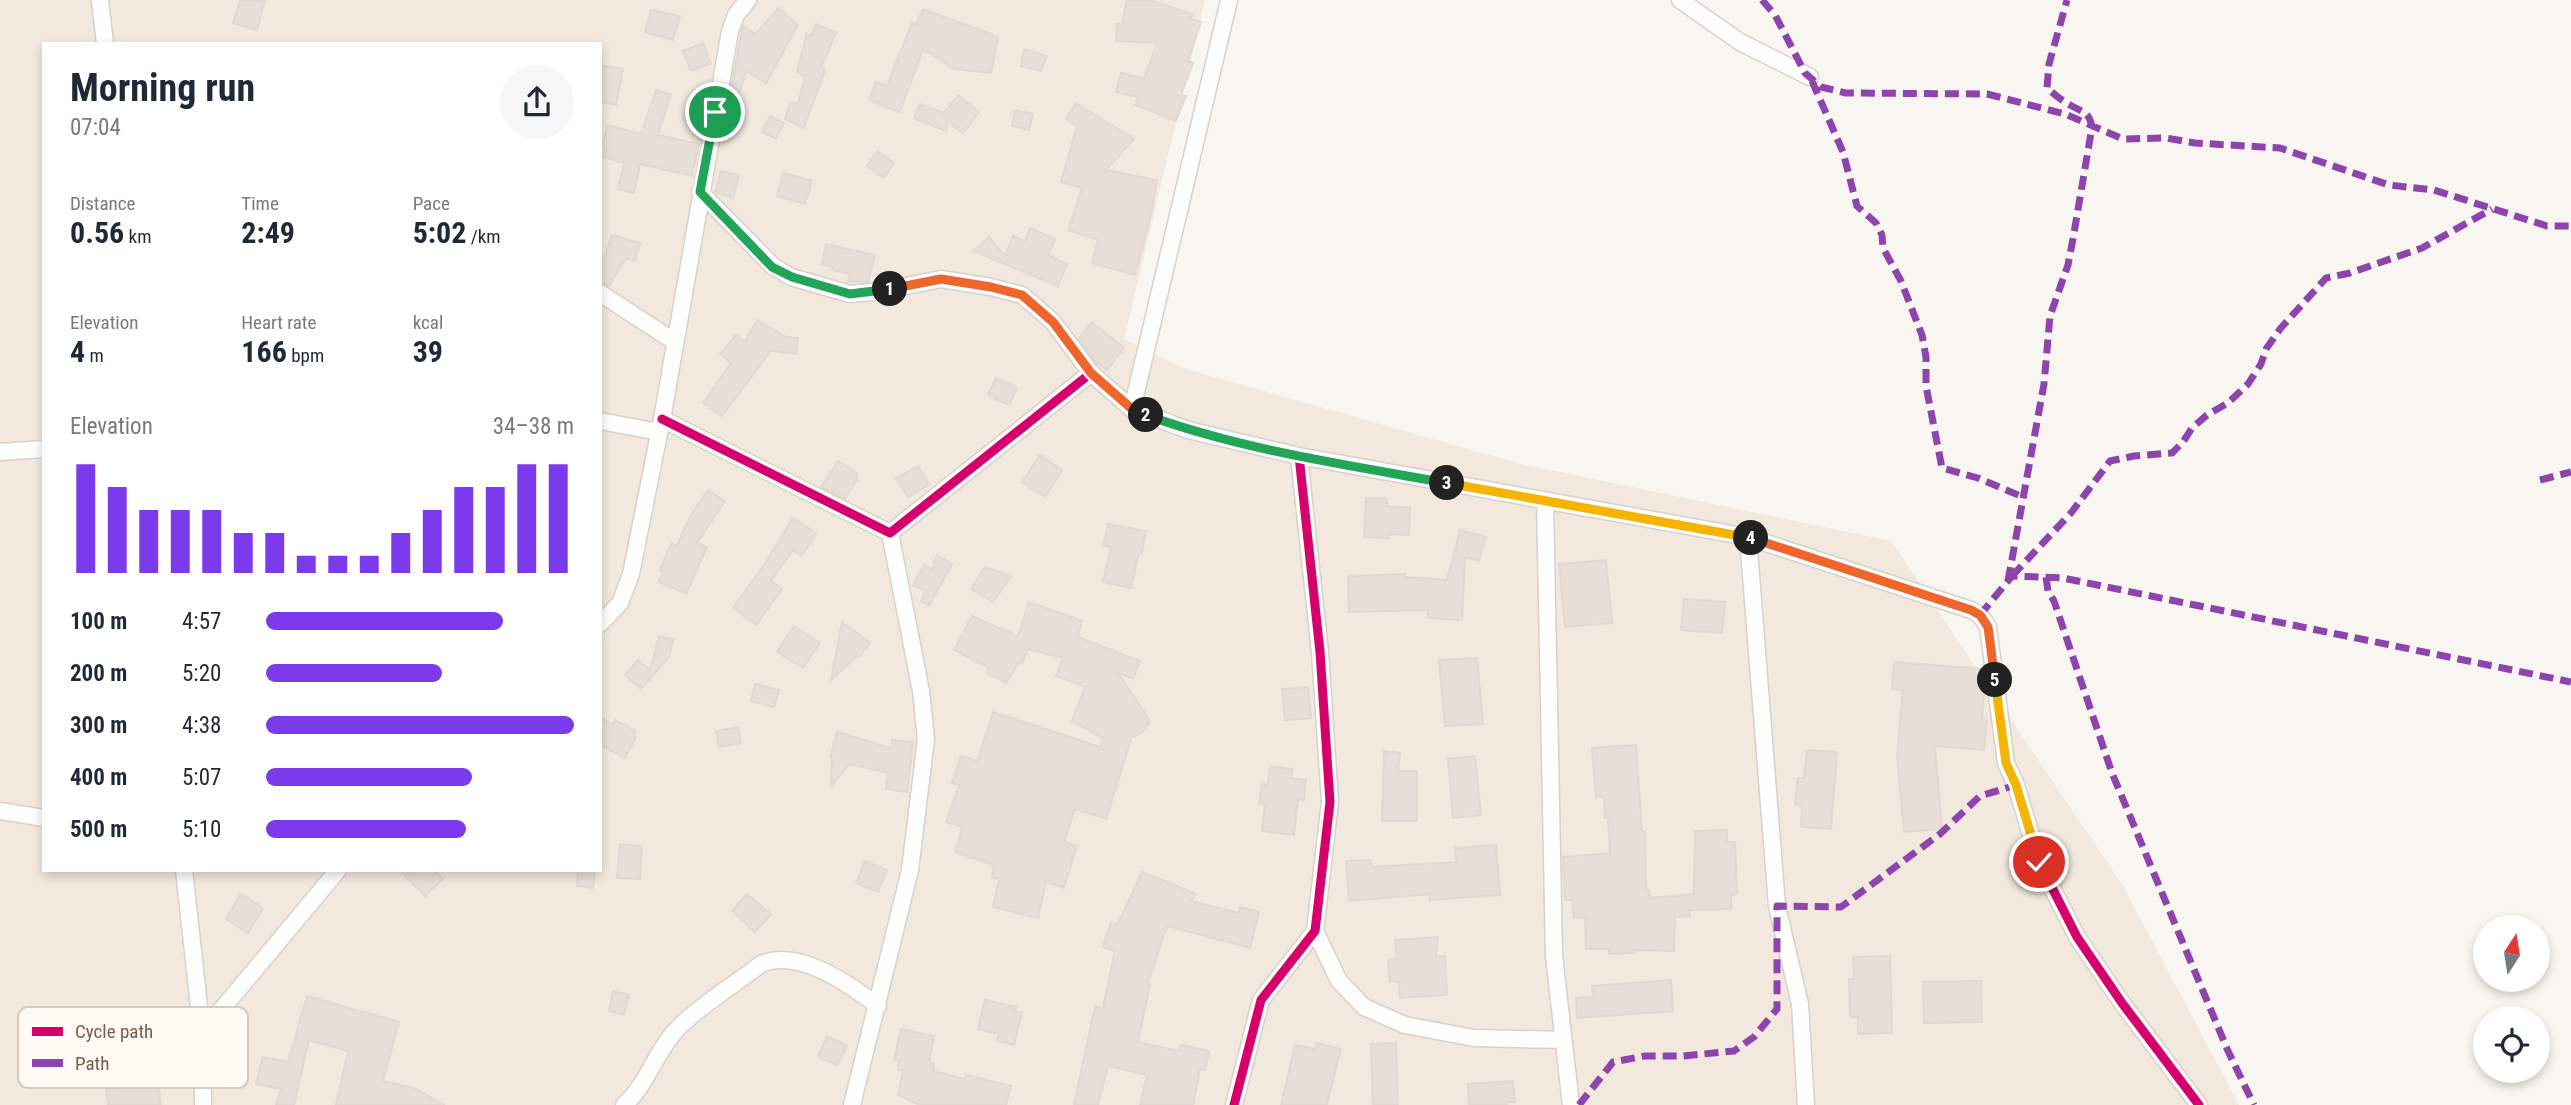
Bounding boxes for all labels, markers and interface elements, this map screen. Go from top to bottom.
button: share [500,65,574,139]
text: Morning run [70,66,255,110]
pin [685,82,745,142]
icon: arrive [696,93,734,131]
text: 07:04 [70,114,121,141]
text: Distance [70,192,135,215]
text: Time [241,192,279,215]
text: Pace [413,192,450,215]
text: 0.56 [70,215,124,250]
text: 2:49 [241,215,295,250]
text: 5:02 [413,215,466,250]
text: km [124,225,151,248]
text: /km [466,225,501,248]
pin: 1 [872,272,908,306]
text: 1 [885,277,894,300]
text: Elevation [70,311,138,334]
text: Heart rate [241,311,316,334]
text: kcal [413,311,443,334]
text: 4 [70,334,85,369]
text: 166 [241,334,287,369]
text: 39 [413,334,443,369]
text: m [85,344,104,367]
text: bpm [287,344,324,367]
pin: 2 [1128,398,1164,432]
text: 2 [1141,403,1150,426]
text: Elevation [70,413,153,440]
text: 34–38 m [493,413,574,440]
pin: 3 [1430,466,1464,500]
text: 3 [1442,471,1451,494]
pin: 4 [1734,520,1768,556]
text: 4 [1746,526,1755,549]
text: 100 m [70,608,127,635]
text: 4:57 [182,608,221,635]
text: 200 m [70,660,127,687]
text: 5:20 [182,660,221,687]
pin: 5 [1978,662,2012,698]
text: 5 [1990,668,1999,691]
text: 300 m [70,712,127,739]
text: 4:38 [182,712,221,739]
text: 400 m [70,764,127,791]
text: 5:07 [182,764,221,791]
text: 500 m [70,816,127,843]
text: 5:10 [182,816,221,843]
pin [2009,832,2069,892]
icon: check [2020,843,2058,881]
north arrow [2473,915,2550,992]
map controls [2473,915,2550,1083]
button: locate [2473,1006,2550,1083]
legend [18,1007,248,1088]
text: Cycle path [75,1020,153,1043]
text: Path [75,1052,109,1075]

